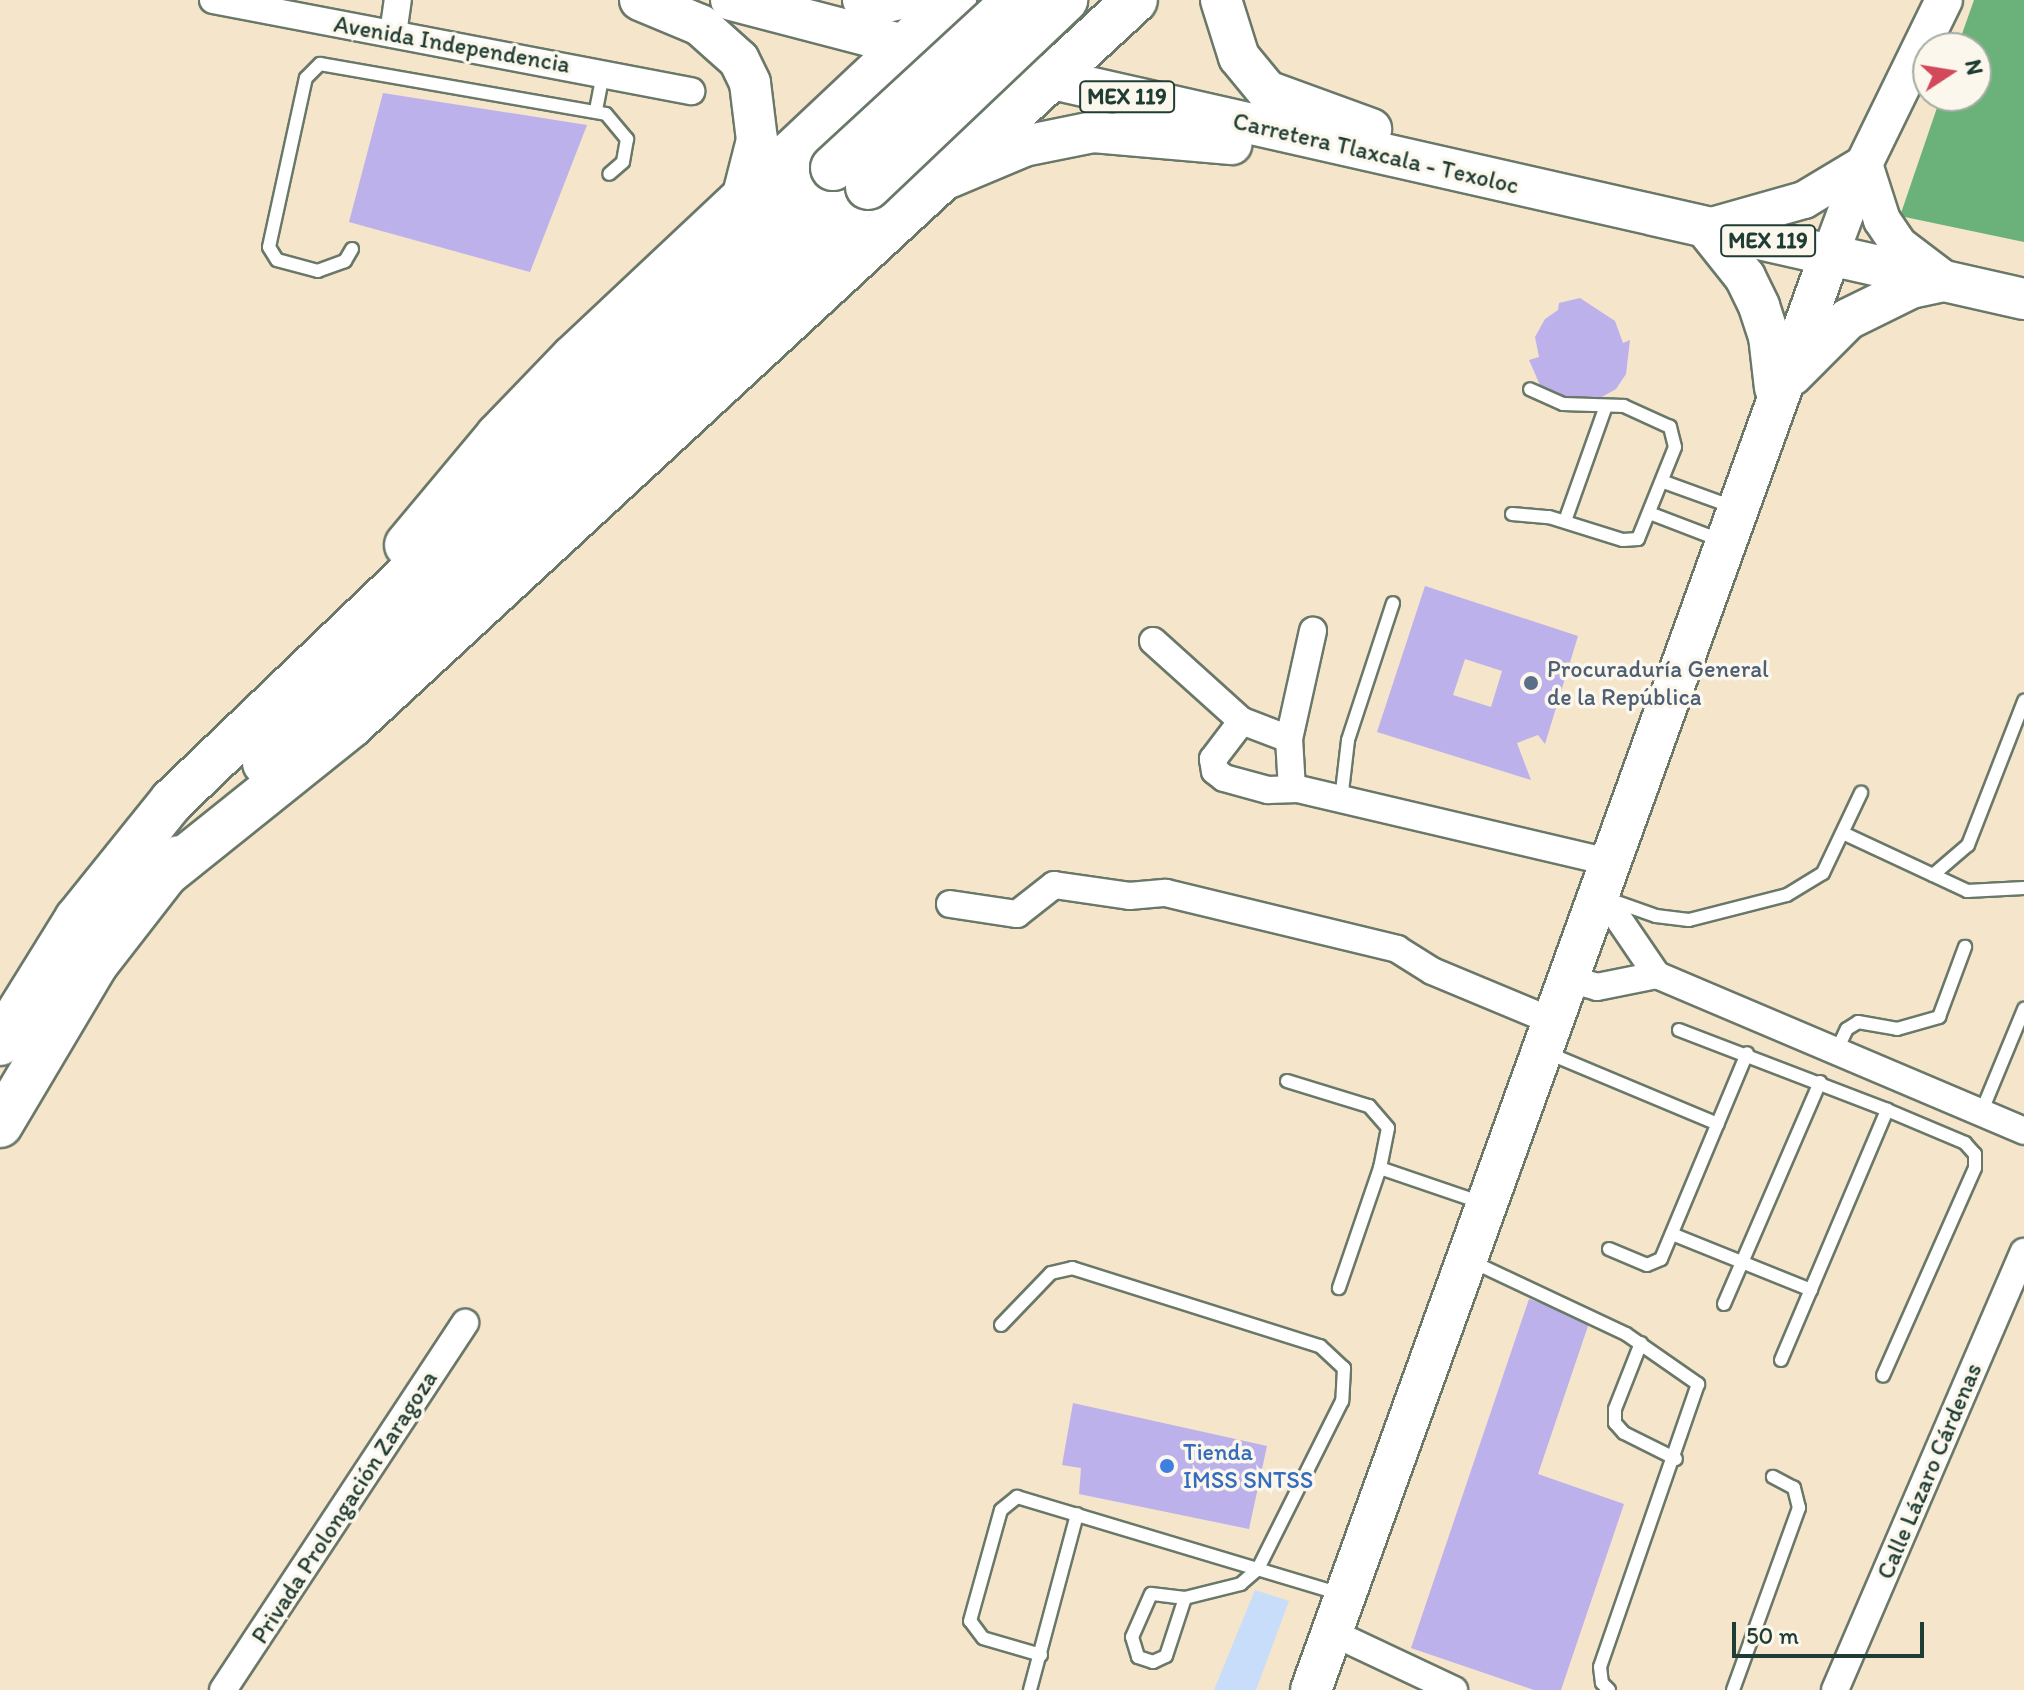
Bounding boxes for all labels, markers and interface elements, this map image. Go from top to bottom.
street label: Avenida Independencia [332,9,572,79]
north arrow [1912,32,1992,112]
text: N [1959,57,1989,77]
road number: MEX 119 [1079,79,1175,115]
street label: Carretera Tlaxcala - Texoloc [1232,106,1520,200]
road number: MEX 119 [1720,223,1816,259]
place label: Procuraduría General de la República [1547,655,1769,711]
marker: Procuraduría General de la República [1522,674,1540,692]
street label: Calle Lázaro Cárdenas [1871,1359,1987,1583]
street label: Privada Prolongación Zaragoza [245,1365,443,1649]
place label: Tienda IMSS SNTSS [1183,1438,1313,1494]
marker: Tienda IMSS SNTSS [1158,1457,1176,1475]
scale bar [1736,1606,1928,1656]
text: 50 m [1746,1621,1799,1650]

